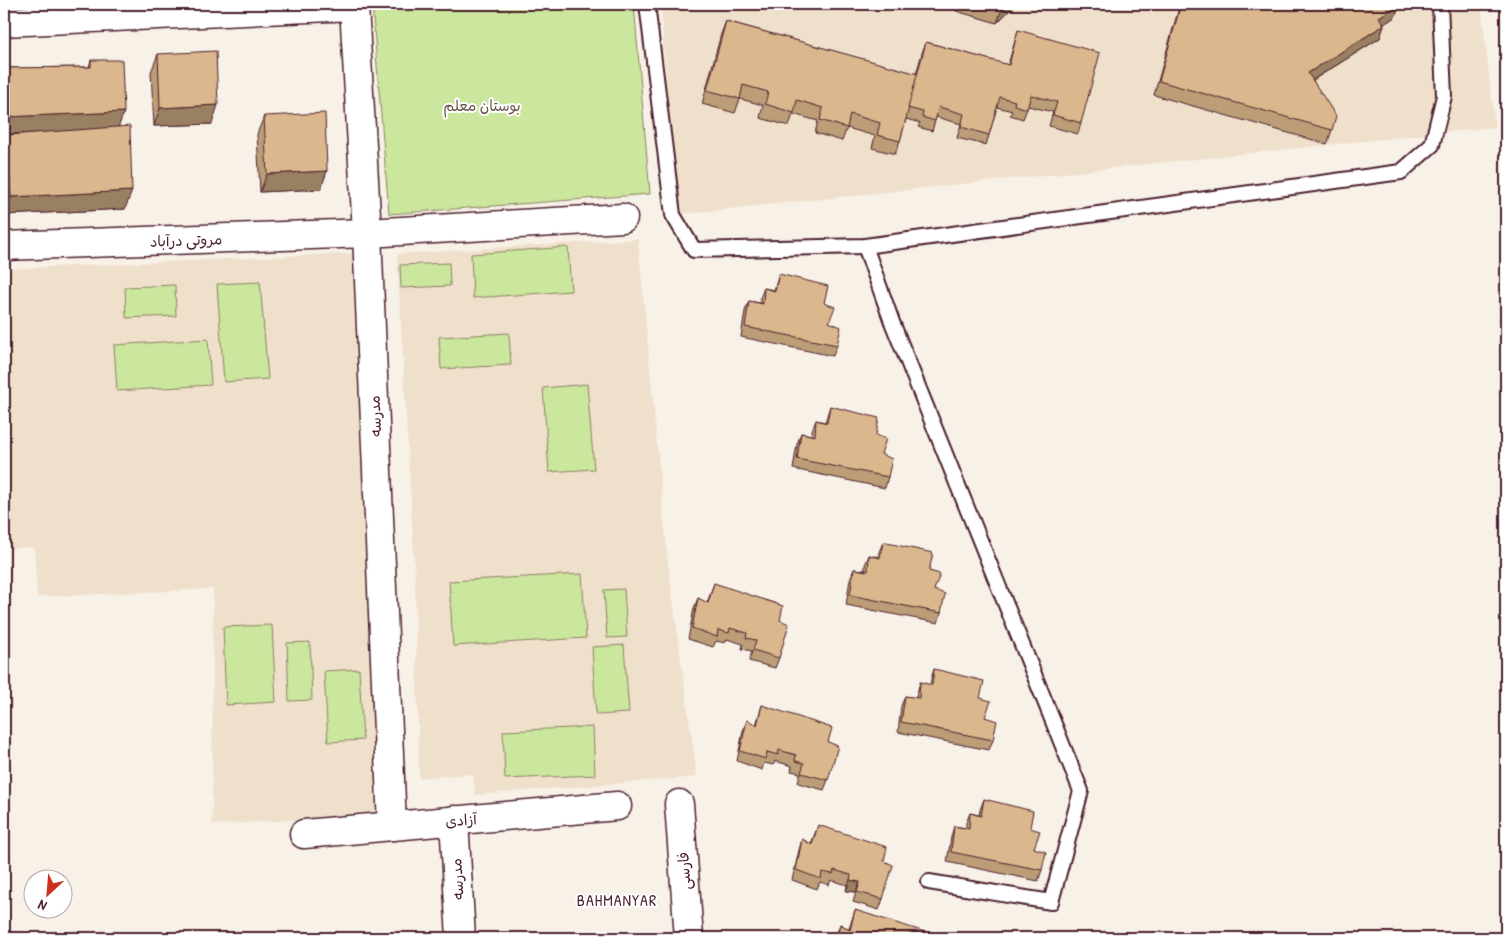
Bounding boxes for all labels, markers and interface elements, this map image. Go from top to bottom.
park label: بوستان معلم [443,95,521,118]
street label: مروتی درآباد [149,228,223,252]
street label: مدرسه [364,395,386,437]
street label: آزادی [444,808,479,832]
street label: فارسی [672,851,696,891]
street label: مدرسه [445,858,469,900]
north arrow [22,870,72,920]
district label: BAHMANYAR [577,889,657,911]
text: N [34,896,50,916]

